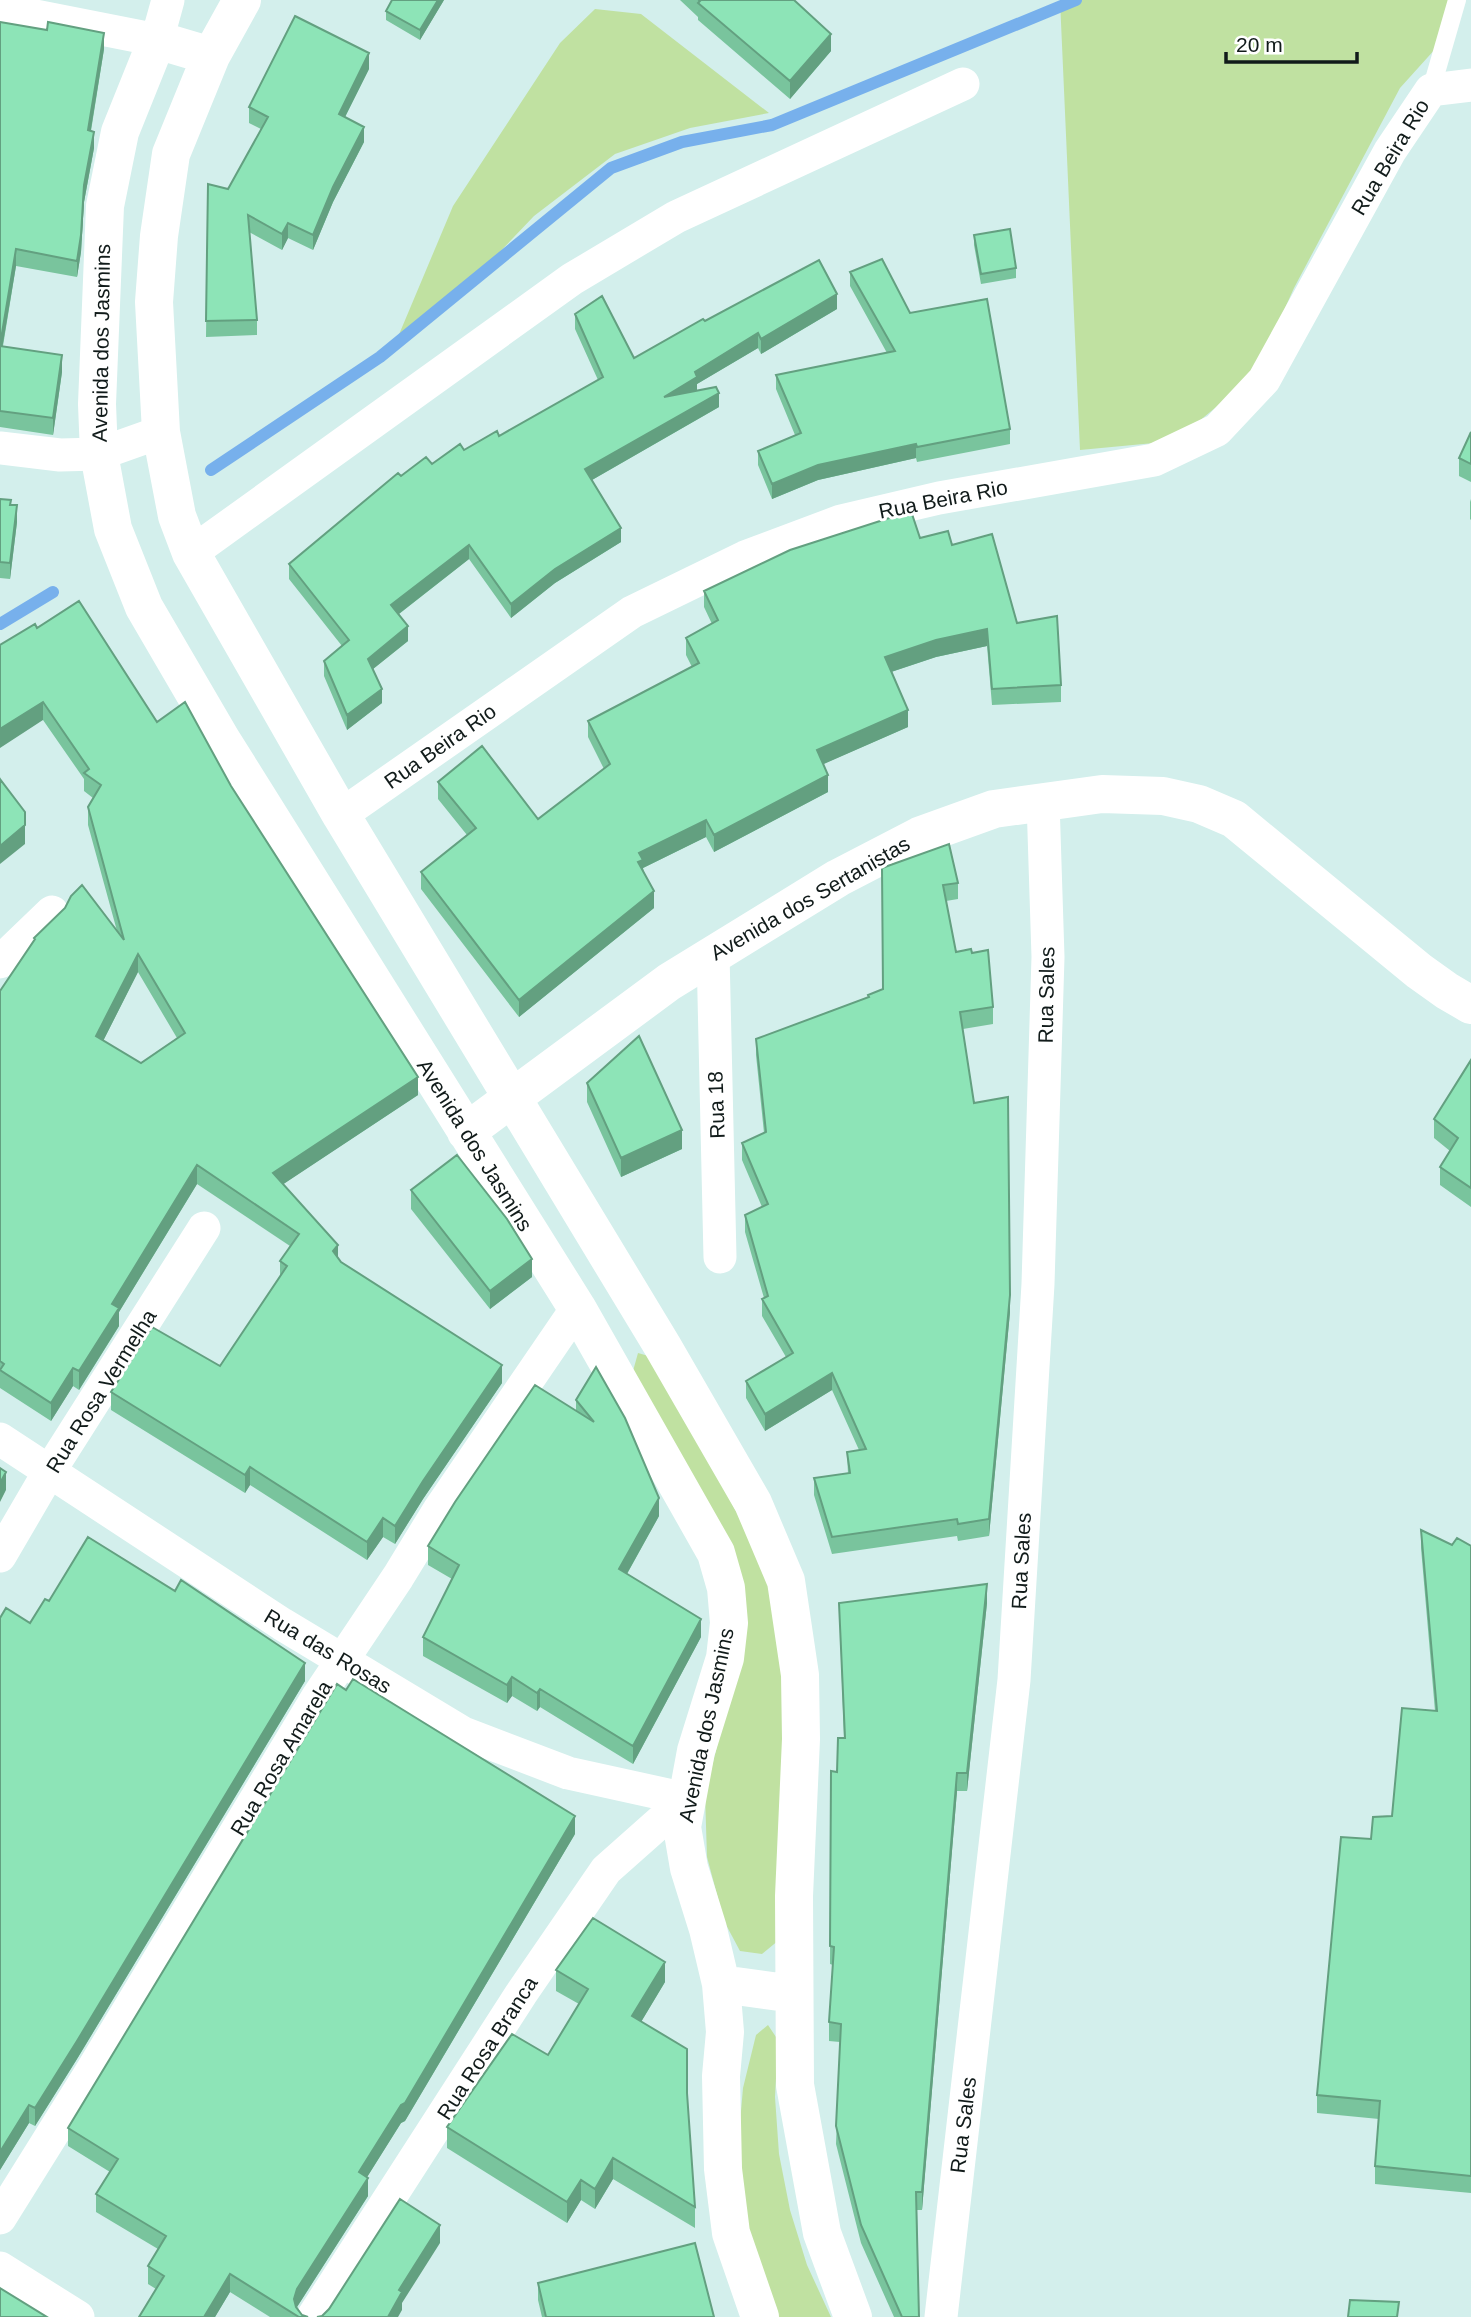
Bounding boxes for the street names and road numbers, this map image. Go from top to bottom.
street label: Rua Beira Rio [1346,95,1434,219]
street label: Avenida dos Jasmins [88,244,114,442]
street label: Rua Beira Rio [877,475,1009,523]
street label: Rua Beira Rio [380,699,500,793]
street label: Avenida dos Sertanistas [706,832,914,964]
street label: Rua Sales [1034,946,1058,1044]
street label: Avenida dos Jasmins [413,1055,537,1235]
street label: Rua 18 [703,1071,729,1139]
street label: Rua Rosa Vermelha [41,1305,161,1477]
street label: Rua Sales [1007,1512,1035,1610]
street label: Rua das Rosas [261,1604,395,1698]
street label: Avenida dos Jasmins [674,1626,738,1824]
street label: Rua Rosa Amarela [226,1676,336,1839]
street label: Rua Rosa Branca [432,1972,542,2124]
street label: Rua Sales [946,2076,980,2174]

